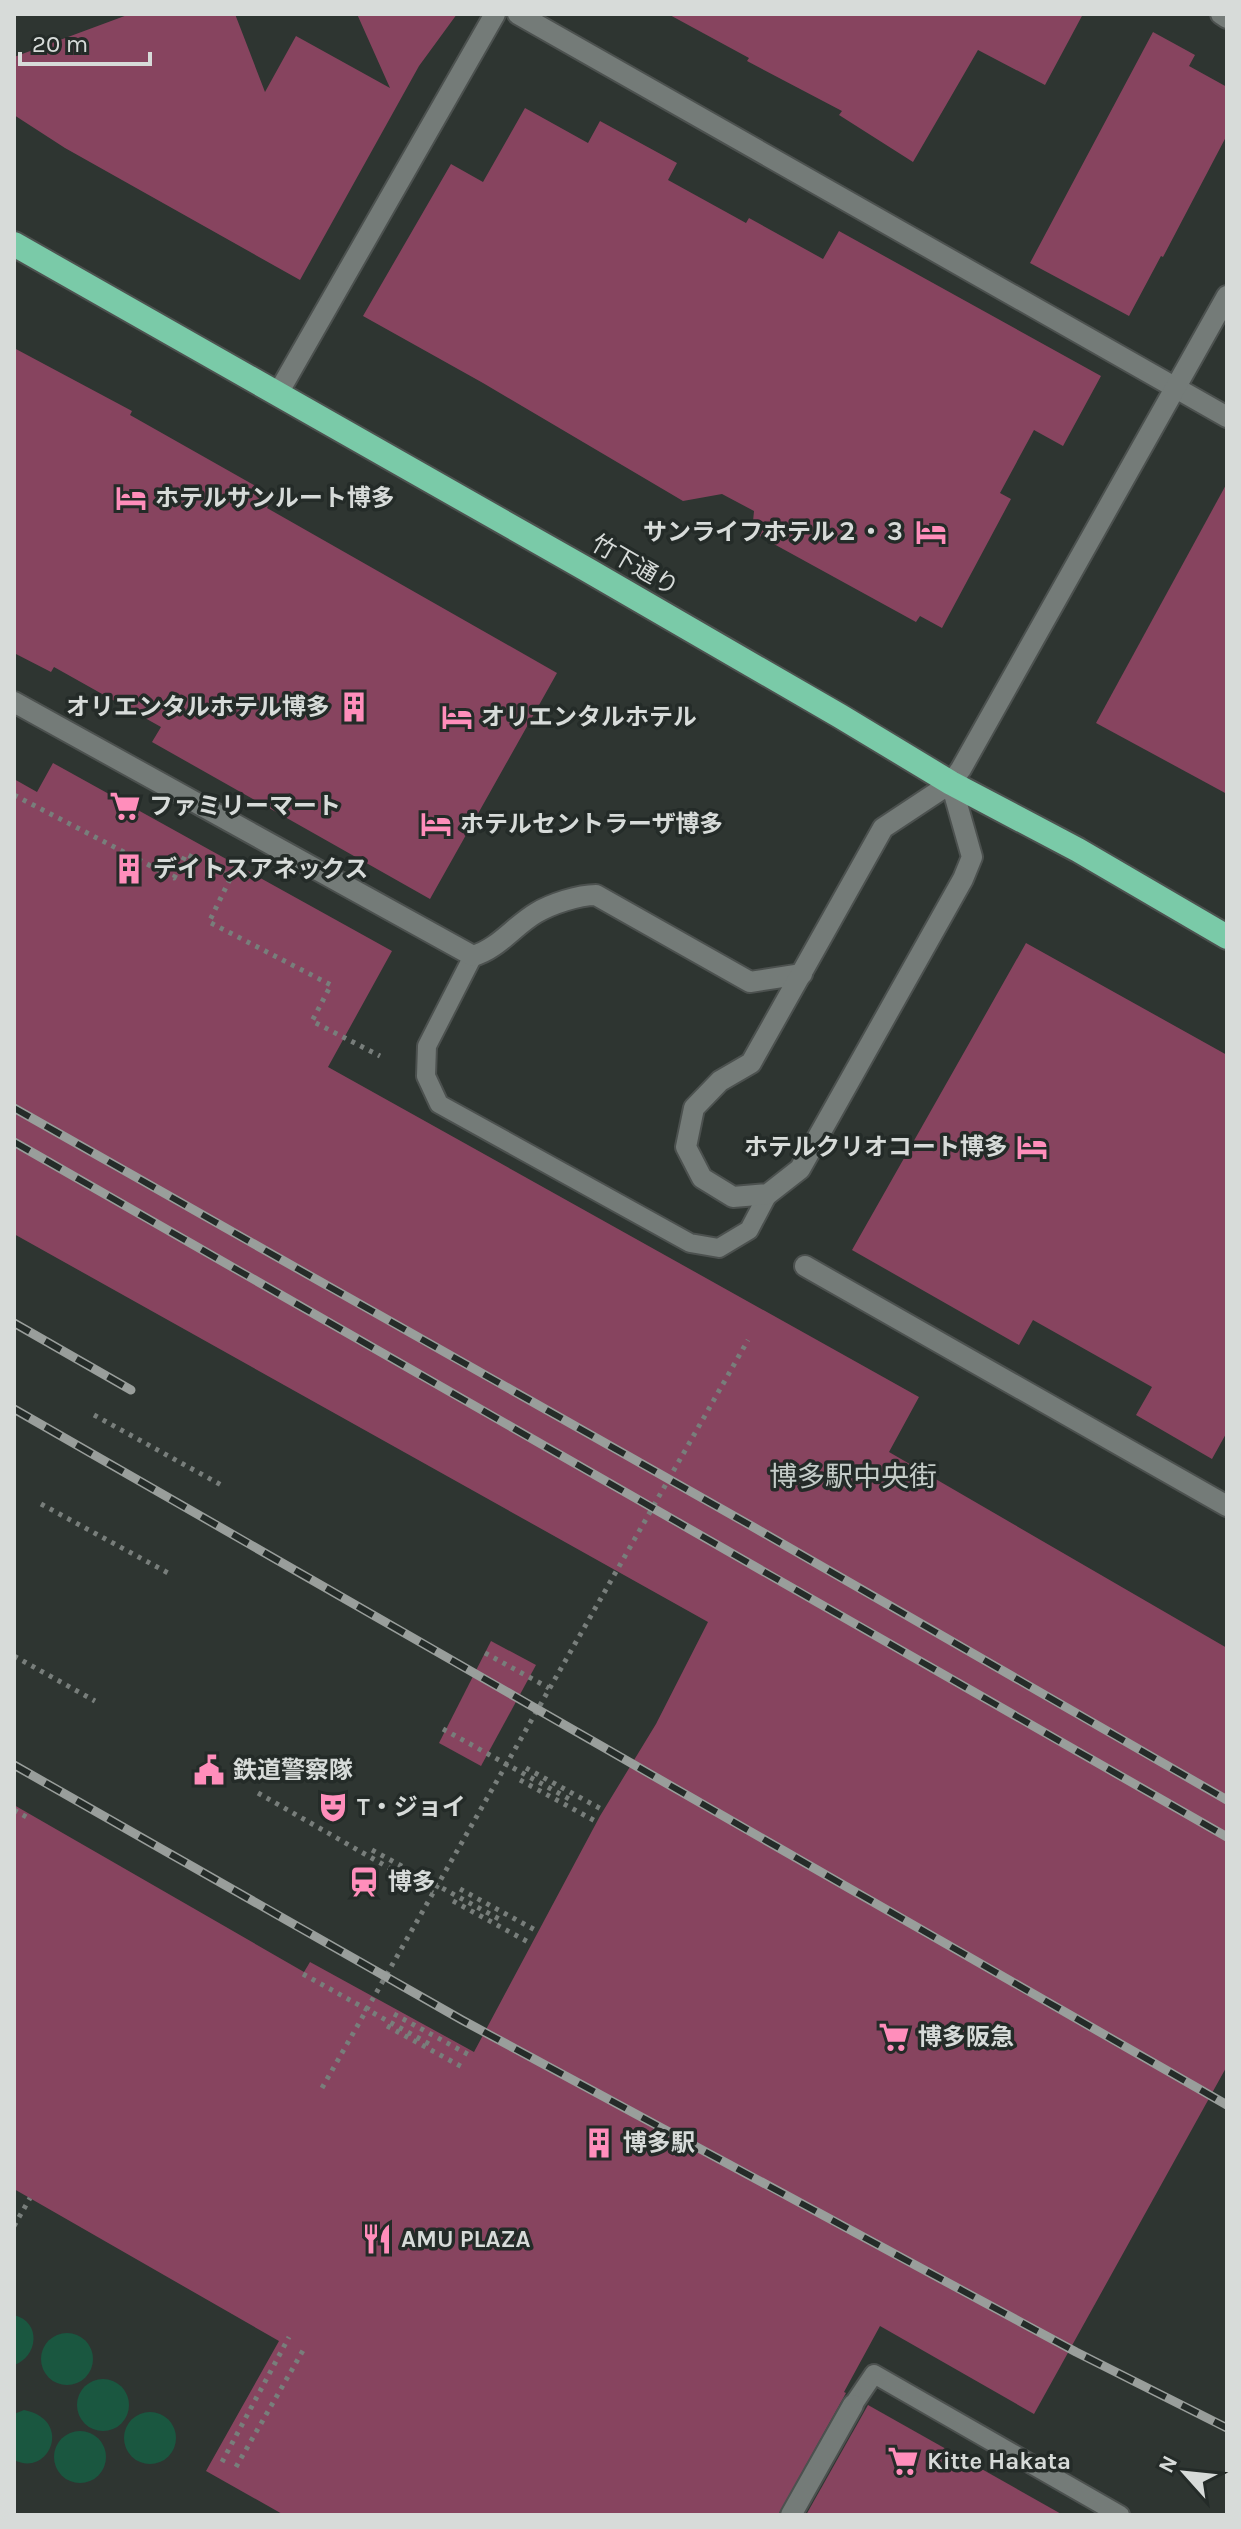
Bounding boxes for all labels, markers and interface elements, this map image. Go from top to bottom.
scale bar [20,16,150,66]
text: 20 m [32,30,88,58]
hotel icon: ホテルサンルート博多 [114,481,148,515]
place label: ホテルサンルート博多 [155,484,395,512]
hotel icon: サンライフホテル２・３ [914,515,948,549]
place label: サンライフホテル２・３ [643,518,907,546]
street label: 竹下通り [586,529,684,601]
building icon: オリエンタルホテル博多 [337,690,371,724]
place label: オリエンタルホテル博多 [66,693,330,721]
hotel icon: オリエンタルホテル [440,700,474,734]
place label: オリエンタルホテル [481,703,697,731]
supermarket icon: ファミリーマート [108,789,142,823]
place label: ファミリーマート [149,792,341,820]
hotel icon: ホテルセントラーザ博多 [419,807,453,841]
place label: ホテルセントラーザ博多 [460,810,724,838]
building icon: デイトスアネックス [112,852,146,886]
place label: デイトスアネックス [153,855,368,883]
hotel icon: ホテルクリオコート博多 [1015,1130,1049,1164]
place label: ホテルクリオコート博多 [744,1133,1008,1161]
district label: 博多駅中央街 [769,1460,937,1493]
public building icon: 鉄道警察隊 [192,1753,226,1787]
place label: 鉄道警察隊 [233,1756,353,1784]
theatre icon: T・ジョイ [316,1790,350,1824]
place label: T・ジョイ [357,1793,466,1821]
station icon: 博多 [347,1865,381,1899]
place label: 博多 [388,1868,436,1896]
supermarket icon: 博多阪急 [877,2020,911,2054]
place label: 博多阪急 [918,2023,1014,2051]
building icon: 博多駅 [582,2126,616,2160]
place label: 博多駅 [623,2129,695,2157]
restaurant icon: AMU PLAZA [360,2222,394,2256]
place label: AMU PLAZA [401,2225,531,2253]
north arrow [1145,2433,1225,2513]
supermarket icon: Kitte Hakata [886,2444,920,2478]
place label: Kitte Hakata [927,2447,1071,2475]
text: N [1153,2451,1183,2477]

